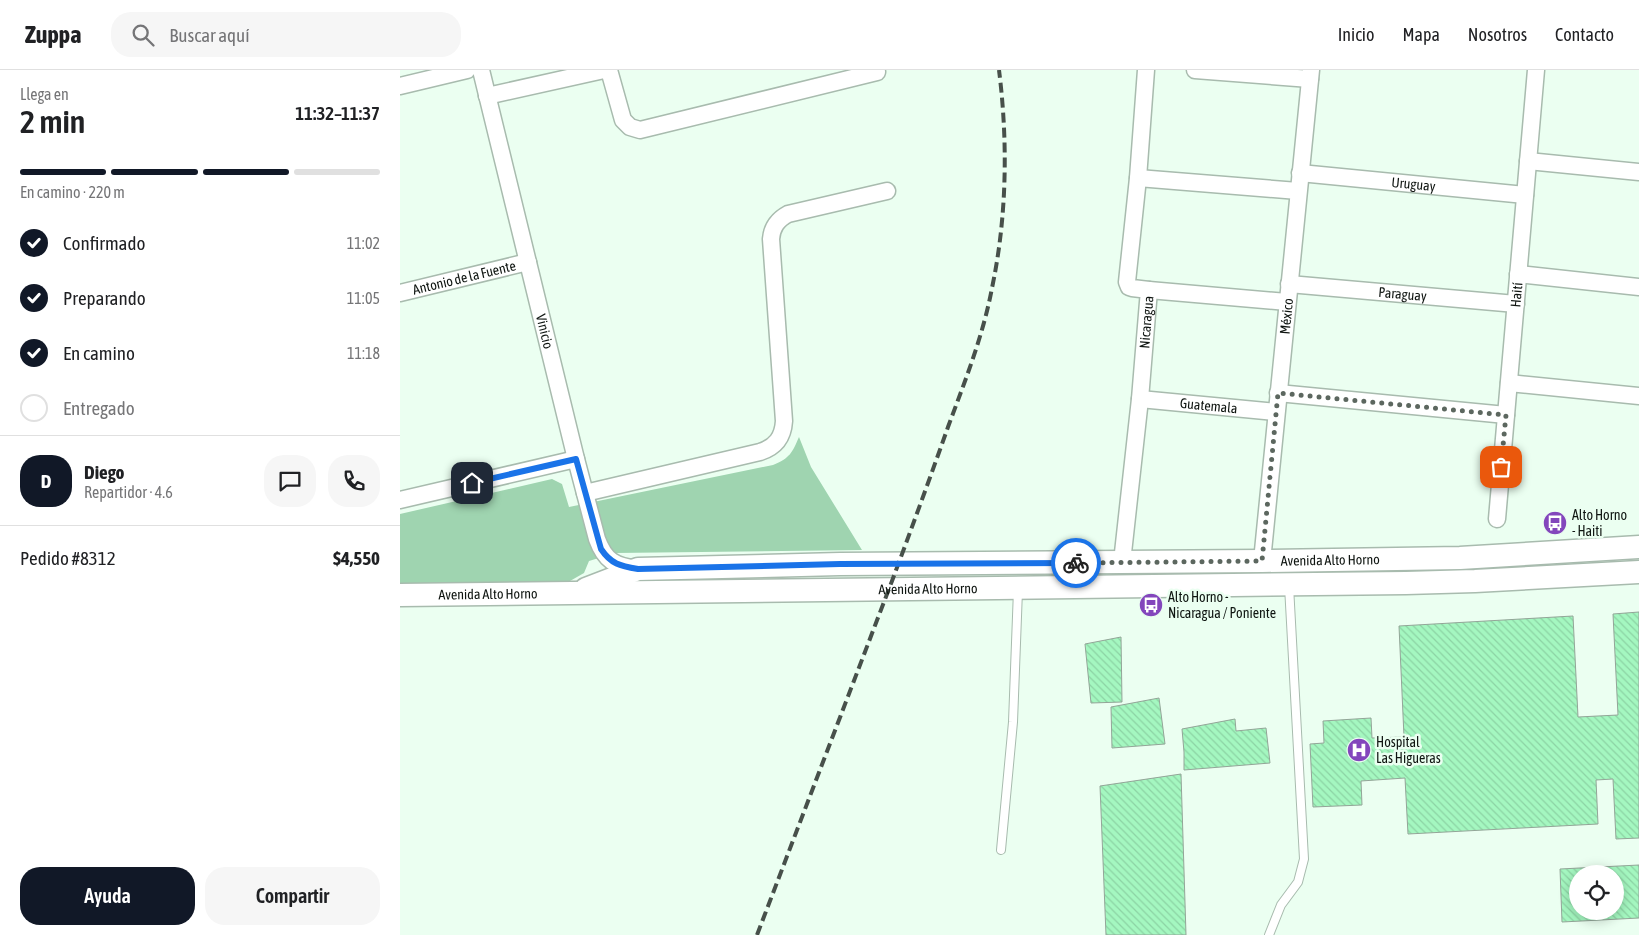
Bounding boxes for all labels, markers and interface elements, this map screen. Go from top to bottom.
search box [111,12,461,57]
text: Zuppa [25,21,81,48]
icon: search [129,21,157,49]
text: Buscar aquí [169,24,250,46]
text: Inicio [1338,24,1374,45]
text: Mapa [1402,24,1440,45]
text: Nosotros [1468,24,1527,45]
text: Contacto [1555,24,1614,45]
text: Llega en [20,85,69,103]
text: 11:32–11:37 [295,102,380,124]
text: 2 min [20,103,85,140]
street label: Uruguay [1391,174,1436,194]
text: En camino · 220 m [20,183,125,201]
icon: check [20,229,48,257]
text: Confirmado [63,232,145,254]
text: 11:02 [347,234,380,252]
street label: Antonio de la Fuente [411,257,517,298]
street label: Haití [1507,282,1526,308]
icon: check [20,284,48,312]
street label: Paraguay [1378,284,1428,304]
text: Preparando [63,287,146,309]
text: 11:05 [347,289,380,307]
street label: Nicaragua [1136,295,1156,349]
street label: México [1277,297,1296,335]
street label: Vinicio [533,312,557,350]
icon: check [20,339,48,367]
text: En camino [63,342,135,364]
text: 11:18 [347,344,380,362]
street label: Guatemala [1179,395,1238,416]
text: Entregado [63,397,135,419]
pin [1480,446,1522,488]
icon: bag [1487,453,1515,481]
button: chat [264,455,316,507]
button: phone [328,455,380,507]
text: Diego [84,461,124,483]
pin [451,462,493,504]
icon: home [458,469,486,497]
text: D [41,470,51,492]
text: Repartidor · 4.6 [84,483,173,501]
place label: Alto Horno - Haiti [1572,507,1627,539]
bus stop icon: Alto Horno - Haiti [1542,510,1568,536]
courier [1051,538,1101,588]
text: Pedido #8312 [20,547,116,569]
text: $4,550 [333,547,380,569]
icon: bike [1062,549,1090,577]
street label: Avenida Alto Horno [1280,551,1380,569]
street label: Avenida Alto Horno [878,580,978,597]
street label: Avenida Alto Horno [438,585,538,603]
place label: Alto Horno - Nicaragua / Poniente [1168,589,1276,621]
bus stop icon: Alto Horno - Nicaragua / Poniente [1138,592,1164,618]
place label: Hospital Las Higueras [1376,734,1441,766]
hospital icon: Hospital Las Higueras [1346,737,1372,763]
map controls [1569,865,1624,920]
button: locate [1569,865,1624,920]
button: Ayuda [20,867,195,925]
button: Compartir [205,867,380,925]

